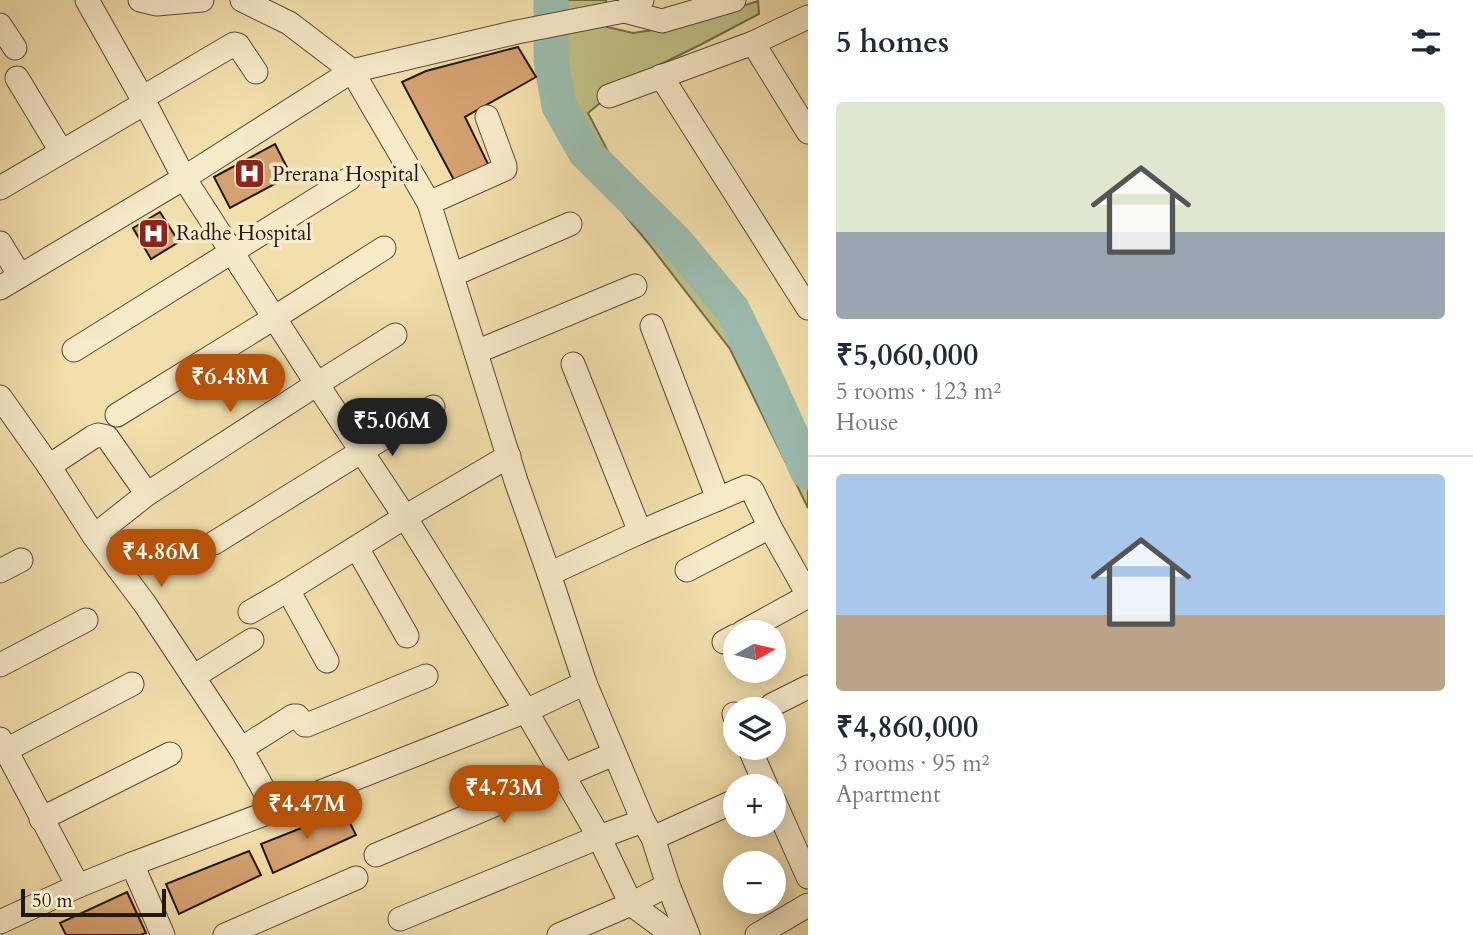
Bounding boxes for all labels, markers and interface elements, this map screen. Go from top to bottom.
text: 5 homes [836,22,949,63]
icon: filters [1407,23,1445,61]
icon: home [1078,147,1204,273]
hospital icon: Prerana Hospital [232,157,266,191]
place label: Prerana Hospital [272,160,419,189]
hospital icon: Radhe Hospital [136,216,170,250]
place label: Radhe Hospital [176,219,312,248]
text: ₹5,060,000 [836,335,978,376]
pin: ₹6.48M [173,354,287,414]
text: ₹6.48M [191,361,269,392]
text: 5 rooms · 123 m² [836,376,1001,407]
pin: ₹5.06M [335,398,449,458]
text: ₹5.06M [353,405,431,436]
text: House [836,407,898,438]
icon: home [1078,519,1204,645]
pin: ₹4.86M [104,530,218,589]
text: ₹4.86M [122,536,200,567]
north arrow [723,620,786,682]
map controls [723,620,786,914]
button: layers [723,697,786,760]
text: ₹4,860,000 [836,707,978,748]
text: 3 rooms · 95 m² [836,748,989,779]
pin: ₹4.73M [447,766,561,825]
text: ₹4.73M [465,772,543,803]
button: + [723,774,786,837]
text: Apartment [836,779,940,810]
pin: ₹4.47M [250,782,364,841]
text: ₹4.47M [268,788,346,819]
button: − [723,851,786,914]
scale bar [21,886,166,918]
text: 50 m [32,888,73,914]

